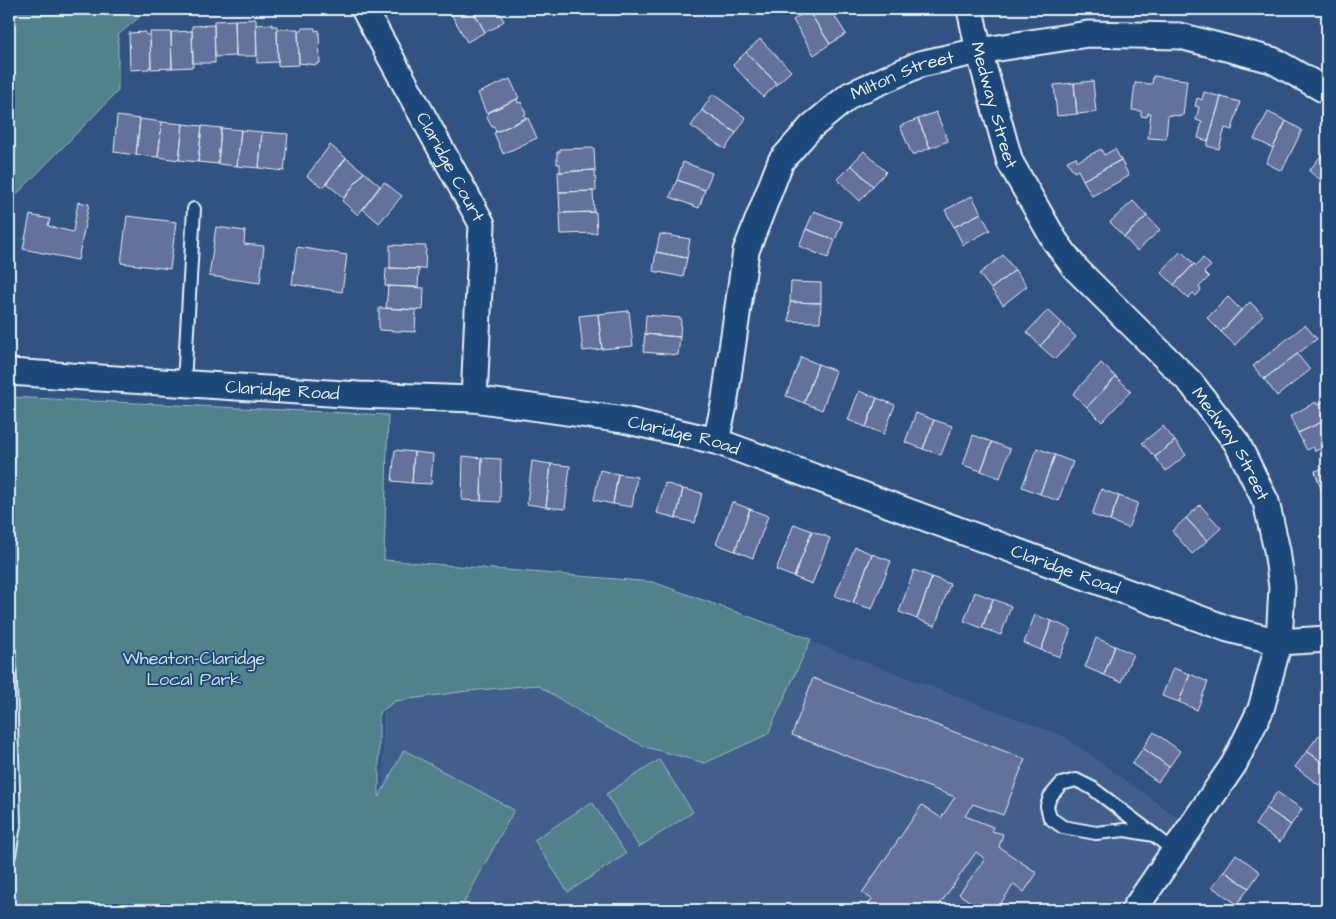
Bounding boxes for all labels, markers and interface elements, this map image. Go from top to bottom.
street label: Medway Street [964,40,1024,174]
street label: Milton Street [846,45,957,106]
street label: Claridge Court [410,107,491,227]
street label: Claridge Road [225,374,340,407]
street label: Medway Street [1185,382,1276,505]
street label: Claridge Road [626,409,743,462]
street label: Claridge Road [1007,538,1123,601]
park label: Wheaton-Claridge Local Park [123,646,265,692]

